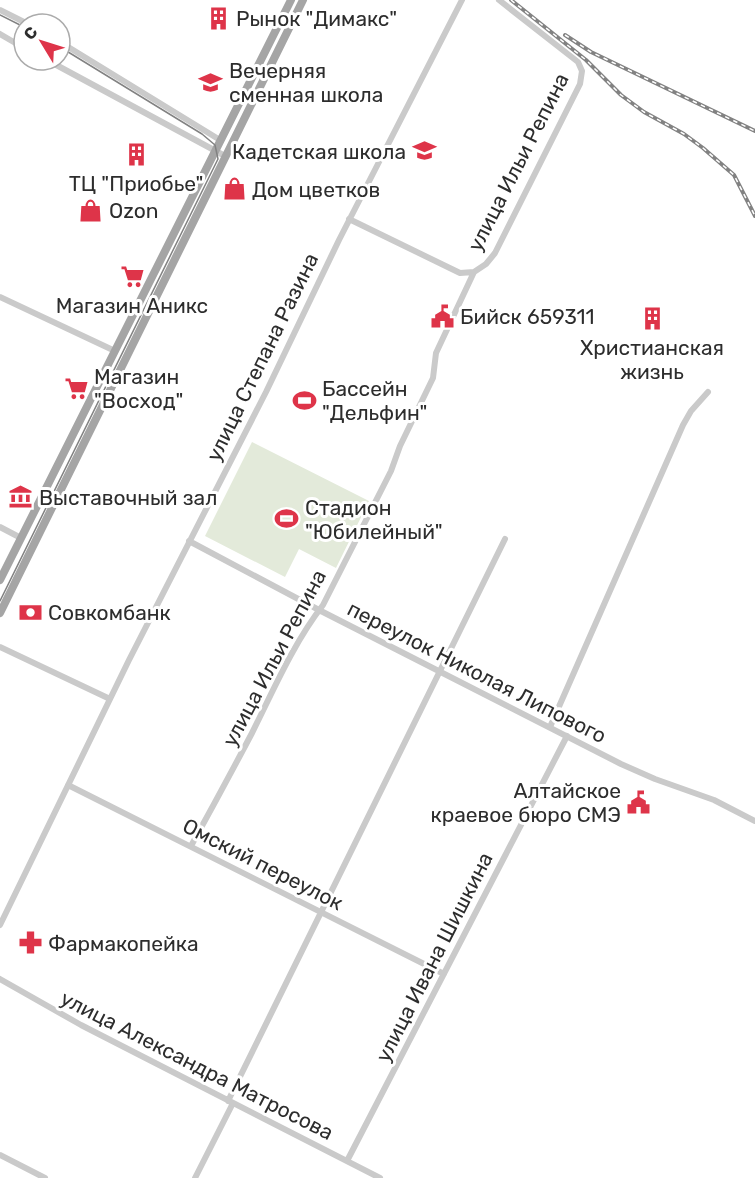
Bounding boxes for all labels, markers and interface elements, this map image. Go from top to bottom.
building icon: Рынок "Димакс" [205,5,231,31]
place label: Рынок "Димакс" [236,6,397,31]
north arrow [12,12,72,72]
text: С [20,23,42,43]
place label: Вечерняя сменная школа [229,58,383,107]
school or university icon: Вечерняя сменная школа [198,69,224,95]
street label: улица Ильи Репина [462,69,574,255]
school or university icon: Кадетская школа [411,138,437,164]
place label: Кадетская школа [232,139,406,164]
building icon: ТЦ "Приобье" [123,142,149,168]
place label: ТЦ "Приобье" [69,171,203,196]
shop icon: Дом цветков [221,176,247,202]
place label: Дом цветков [252,177,380,202]
shop icon: Ozon [78,197,104,223]
place label: Ozon [109,198,159,223]
street label: улица Степана Разина [201,249,323,465]
supermarket icon: Магазин Аникс [119,264,145,290]
place label: Магазин Аникс [56,293,208,318]
public building icon: Бийск 659311 [429,303,455,329]
place label: Бийск 659311 [460,304,595,329]
building icon: Христианская жизнь [639,306,665,332]
place label: Христианская жизнь [580,335,724,384]
place label: Магазин "Восход" [94,364,183,413]
supermarket icon: Магазин "Восход" [63,375,89,401]
place label: Бассейн "Дельфин" [322,376,427,425]
sports icon: Бассейн "Дельфин" [291,387,317,413]
museum icon: Выставочный зал [8,484,34,510]
place label: Выставочный зал [39,485,217,510]
place label: Стадион "Юбилейный" [305,495,443,544]
sports icon: Стадион "Юбилейный" [274,506,300,532]
street label: улица Ильи Репина [217,565,331,751]
street label: переулок Николая Липового [343,596,611,748]
bank icon: Совкомбанк [17,599,43,625]
place label: Совкомбанк [48,600,171,625]
place label: Алтайское краевое бюро СМЭ [430,778,621,827]
public building icon: Алтайское краевое бюро СМЭ [626,789,652,815]
street label: Омский переулок [179,813,347,915]
street label: улица Ивана Шишкина [370,848,498,1066]
pharmacy icon: Фармакопейка [17,930,43,956]
place label: Фармакопейка [48,931,199,956]
street label: улица Александра Матросова [56,985,338,1145]

